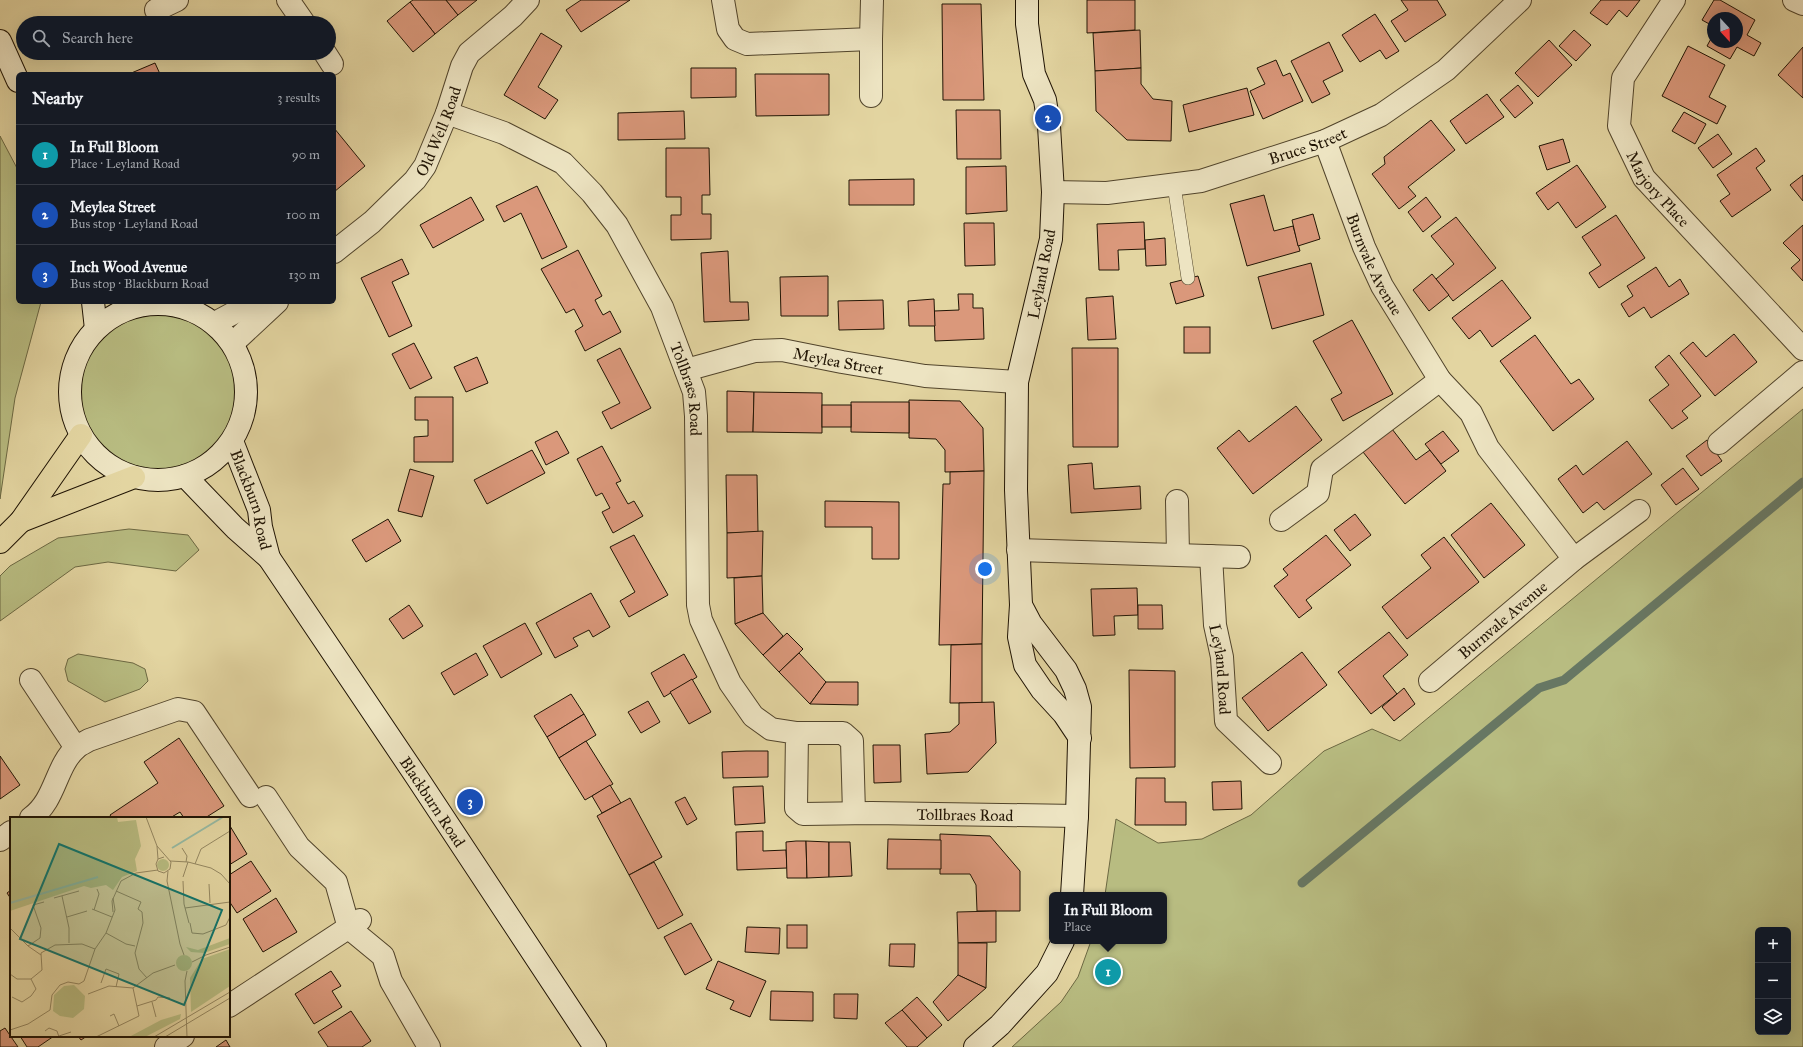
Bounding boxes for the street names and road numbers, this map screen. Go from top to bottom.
street label: Old Well Road [412,84,465,180]
street label: Bruce Street [1266,123,1350,169]
street label: Marjory Place [1622,148,1694,231]
street label: Burnvale Avenue [1342,211,1407,319]
street label: Leyland Road [1023,228,1060,321]
street label: Tollbraes Road [666,339,705,436]
street label: Meylea Street [792,343,885,379]
street label: Blackburn Road [226,447,275,552]
street label: Burnvale Avenue [1455,577,1551,663]
street label: Leyland Road [1205,622,1235,715]
street label: Blackburn Road [396,753,469,851]
street label: Tollbraes Road [916,805,1014,825]

